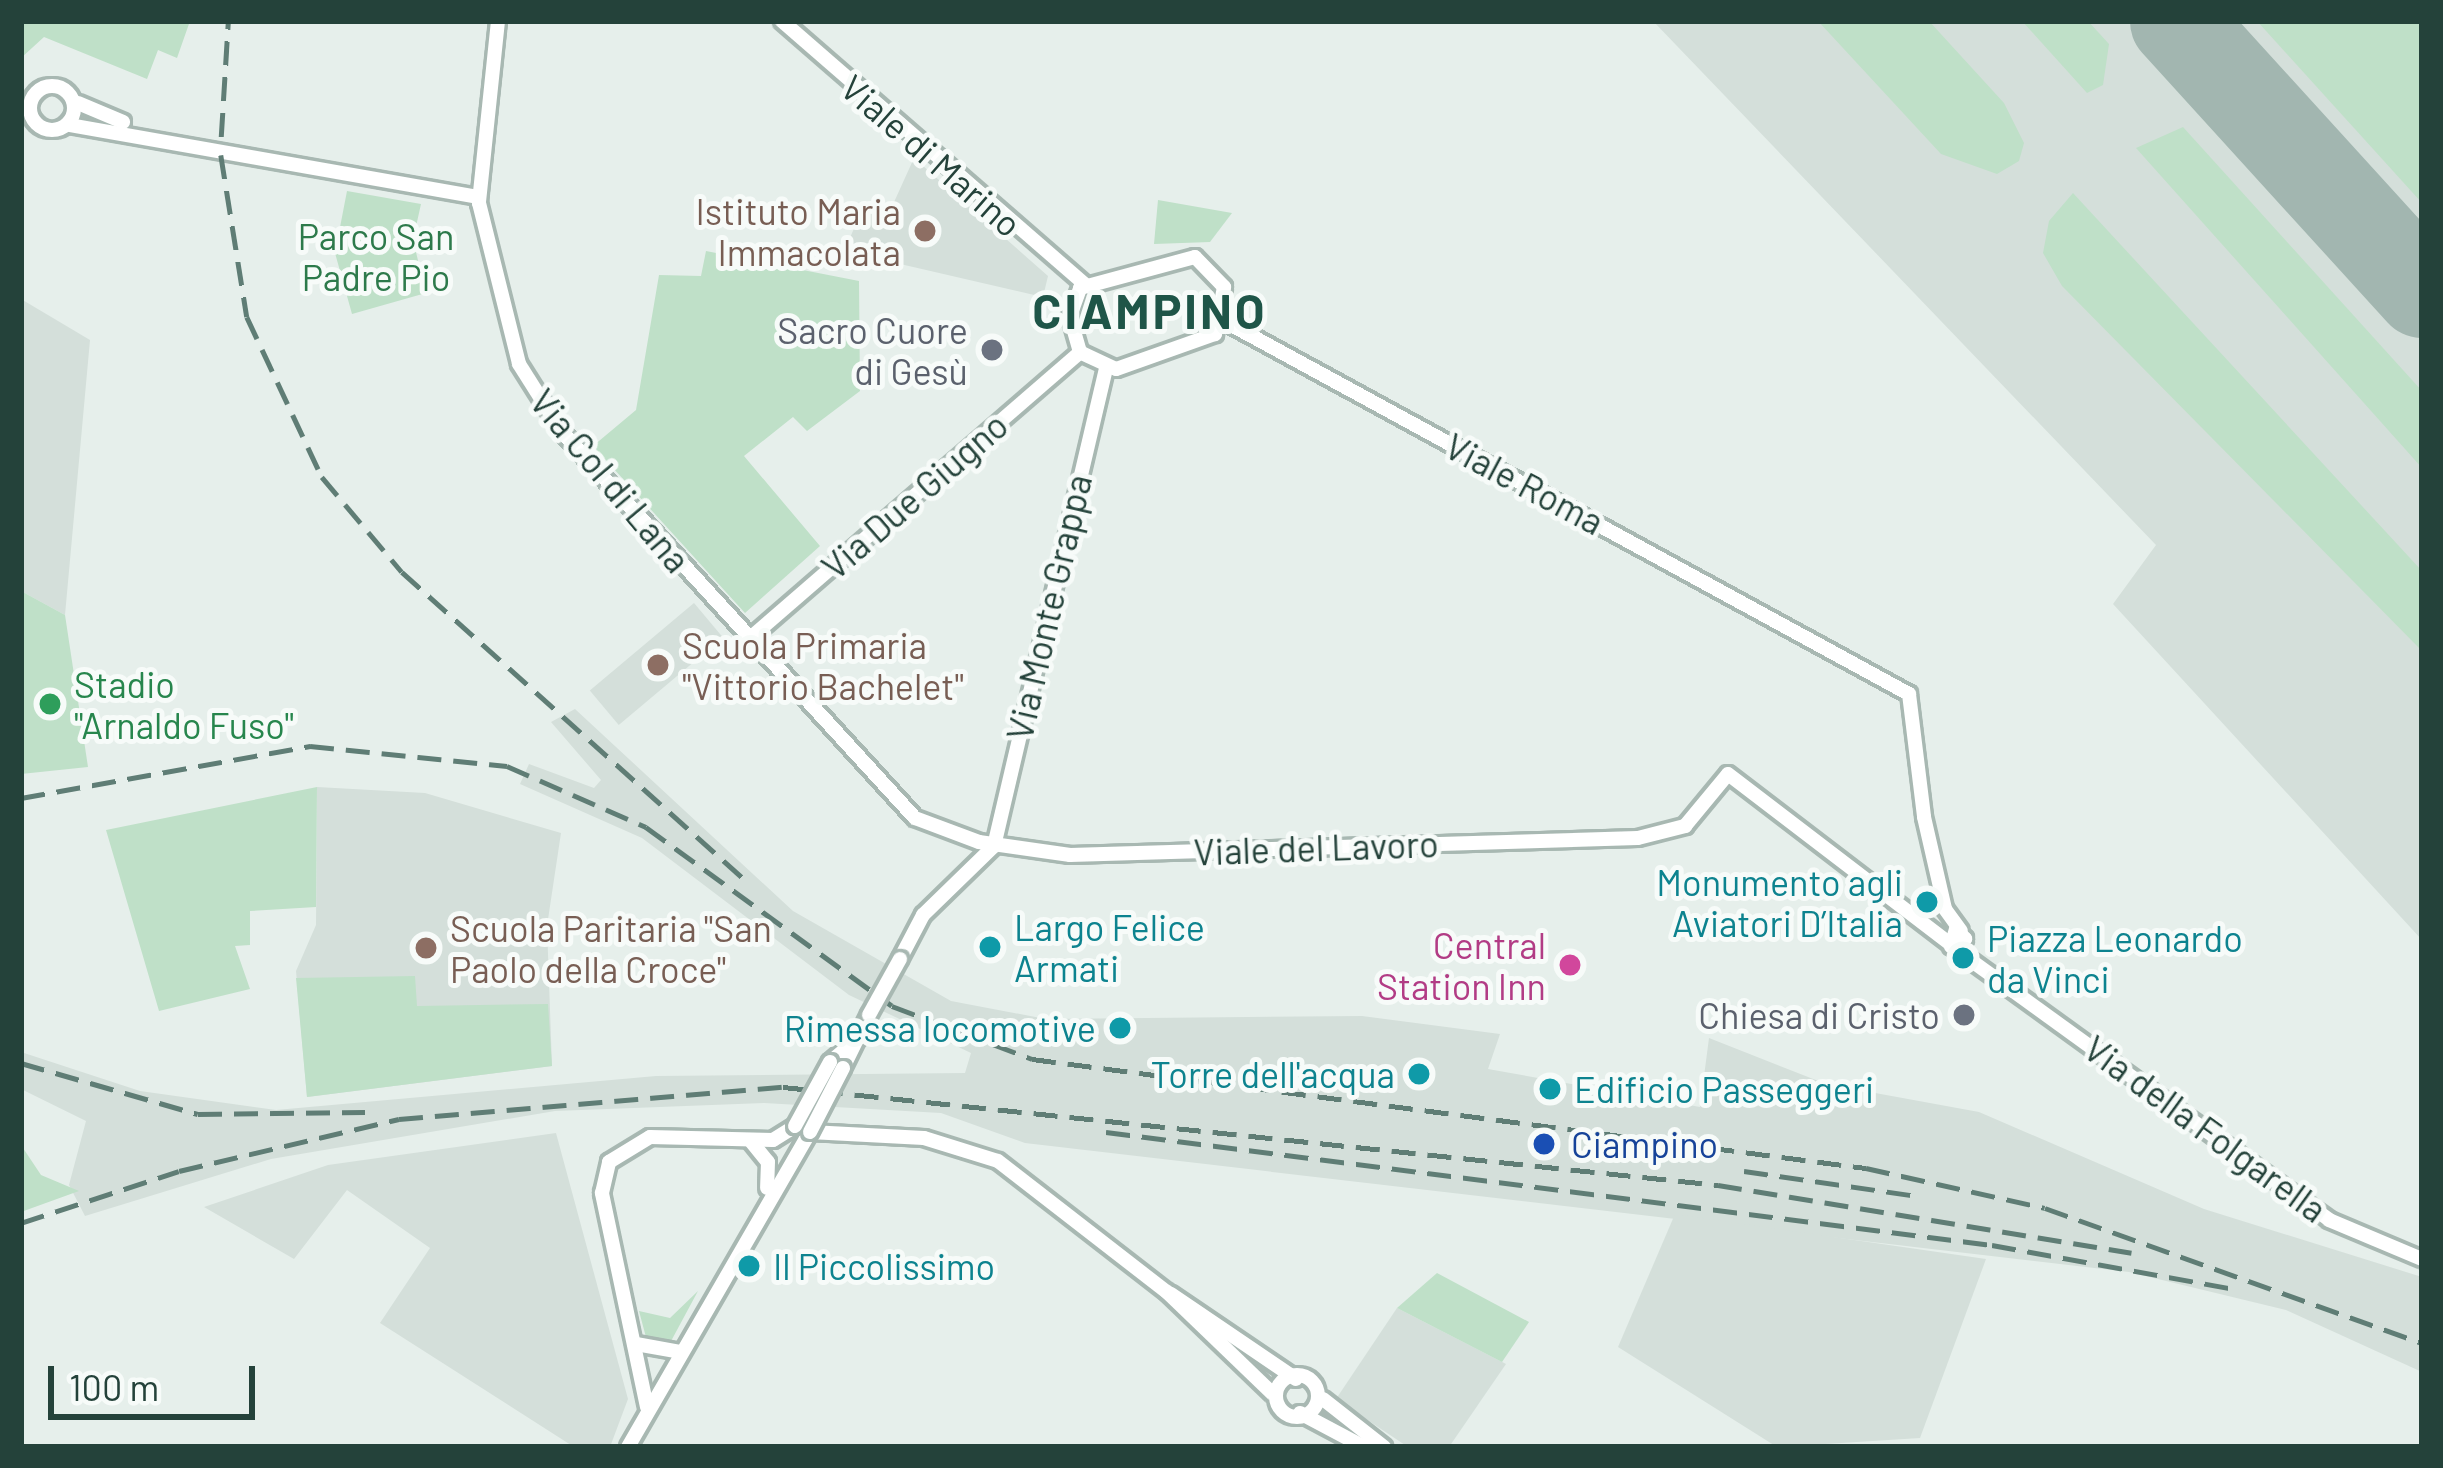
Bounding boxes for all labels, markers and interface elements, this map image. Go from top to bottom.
street label: Viale di Marino [833,65,1031,245]
place label: Istituto Maria Immacolata [696,188,901,273]
park label: Parco San Padre Pio [298,213,454,298]
marker: Istituto Maria Immacolata [912,218,938,244]
district label: CIAMPINO [1032,282,1268,340]
place label: Sacro Cuore di Gesù [777,307,968,392]
marker: Sacro Cuore di Gesù [979,337,1005,363]
street label: Via Col di Lana [522,380,700,580]
street label: Via Due Giugno [812,403,1016,587]
street label: Viale Roma [1438,423,1612,543]
street label: Via Monte Grappa [996,470,1100,744]
place label: Scuola Primaria "Vittorio Bachelet" [682,622,964,707]
marker: Scuola Primaria "Vittorio Bachelet" [645,652,671,678]
place label: Stadio "Arnaldo Fuso" [74,661,294,746]
marker: Stadio "Arnaldo Fuso" [37,691,63,717]
street label: Viale del Lavoro [1193,821,1439,873]
place label: Monumento agli Aviatori D’Italia [1656,859,1903,944]
marker: Monumento agli Aviatori D’Italia [1914,889,1940,915]
place label: Largo Felice Armati [1014,904,1205,989]
place label: Scuola Paritaria "San Paolo della Croce" [450,905,772,990]
place label: Piazza Leonardo da Vinci [1987,915,2243,1000]
place label: Central Station Inn [1377,922,1546,1007]
marker: Largo Felice Armati [977,934,1003,960]
marker: Scuola Paritaria "San Paolo della Croce" [413,935,439,961]
marker: Piazza Leonardo da Vinci [1950,945,1976,971]
marker: Central Station Inn [1557,952,1583,978]
place label: Chiesa di Cristo [1698,993,1940,1037]
marker: Chiesa di Cristo [1951,1002,1977,1028]
place label: Rimessa locomotive [784,1006,1096,1050]
marker: Rimessa locomotive [1107,1015,1133,1041]
street label: Via della Folgarella [2077,1026,2335,1230]
place label: Torre dell'acqua [1150,1052,1395,1096]
marker: Torre dell'acqua [1406,1061,1432,1087]
place label: Edificio Passeggeri [1574,1067,1874,1111]
marker: Edificio Passeggeri [1537,1076,1563,1102]
place label: Ciampino [1571,1122,1718,1166]
marker: Ciampino [1528,1128,1560,1160]
place label: Il Piccolissimo [773,1244,995,1288]
marker: Il Piccolissimo [736,1253,762,1279]
scale bar [54,1342,261,1416]
text: 100 m [69,1365,159,1408]

